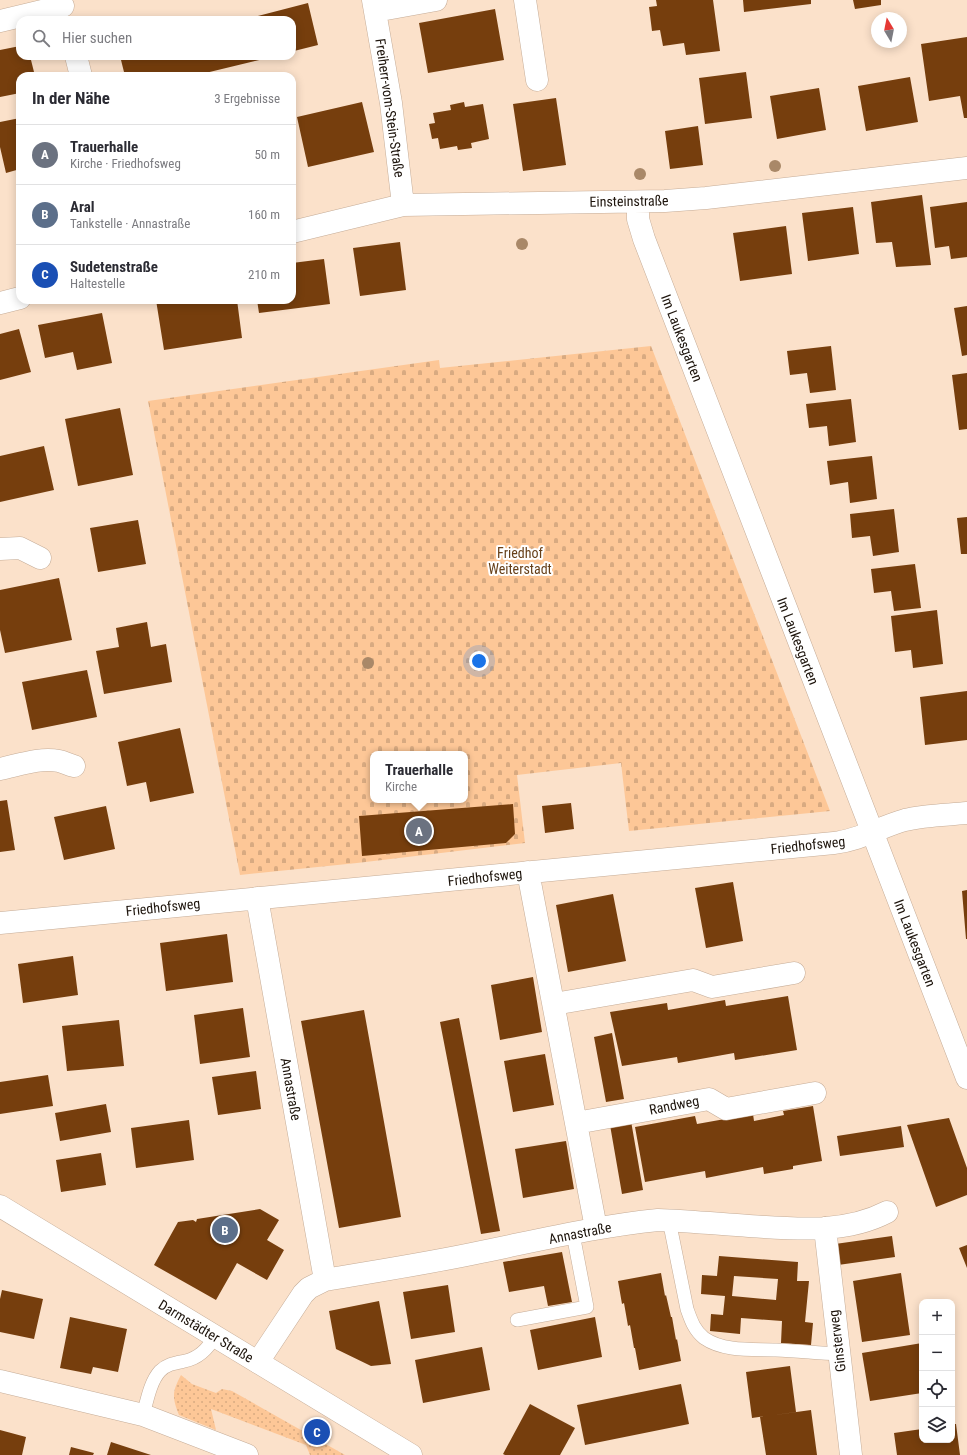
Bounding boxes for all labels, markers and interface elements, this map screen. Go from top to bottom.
north arrow [871,12,907,48]
search box [16,16,296,60]
icon: search [30,27,52,49]
text: Hier suchen [62,29,132,47]
street label: Freiherr-vom-Stein-Straße [372,38,408,179]
text: In der Nähe [32,88,110,108]
text: 3 Ergebnisse [214,91,280,106]
text: Trauerhalle [70,138,138,156]
text: A [41,147,49,162]
text: 50 m [254,147,280,162]
text: Kirche · Friedhofsweg [70,156,181,171]
street label: Einsteinstraße [589,192,669,210]
text: Aral [70,198,95,216]
text: B [41,207,49,222]
text: 160 m [248,207,280,222]
text: Tankstelle · Annastraße [70,216,190,231]
text: Sudetenstraße [70,258,158,276]
text: C [41,267,49,282]
text: 210 m [248,267,280,282]
text: Haltestelle [70,276,125,291]
street label: Im Laukesgarten [658,292,706,384]
park label: Friedhof Weiterstadt [488,545,552,577]
street label: Im Laukesgarten [774,595,822,687]
your location [469,651,489,671]
popup [370,751,468,803]
text: Trauerhalle [385,761,453,779]
text: Kirche [385,779,417,794]
pin: A [406,816,432,846]
street label: Friedhofsweg [770,833,846,857]
street label: Friedhofsweg [447,865,523,889]
street label: Friedhofsweg [125,895,201,919]
street label: Im Laukesgarten [891,897,939,989]
street label: Annastraße [278,1056,304,1122]
street label: Randweg [648,1092,700,1118]
pin: B [212,1215,238,1245]
street label: Annastraße [547,1219,613,1247]
street label: Darmstädter Straße [156,1296,257,1366]
map controls [919,1299,955,1443]
button: + [919,1299,955,1335]
street label: Ginsterweg [825,1309,849,1373]
button: − [919,1335,955,1371]
button: locate [919,1371,955,1407]
button: layers [919,1407,955,1443]
pin: C [304,1417,330,1447]

